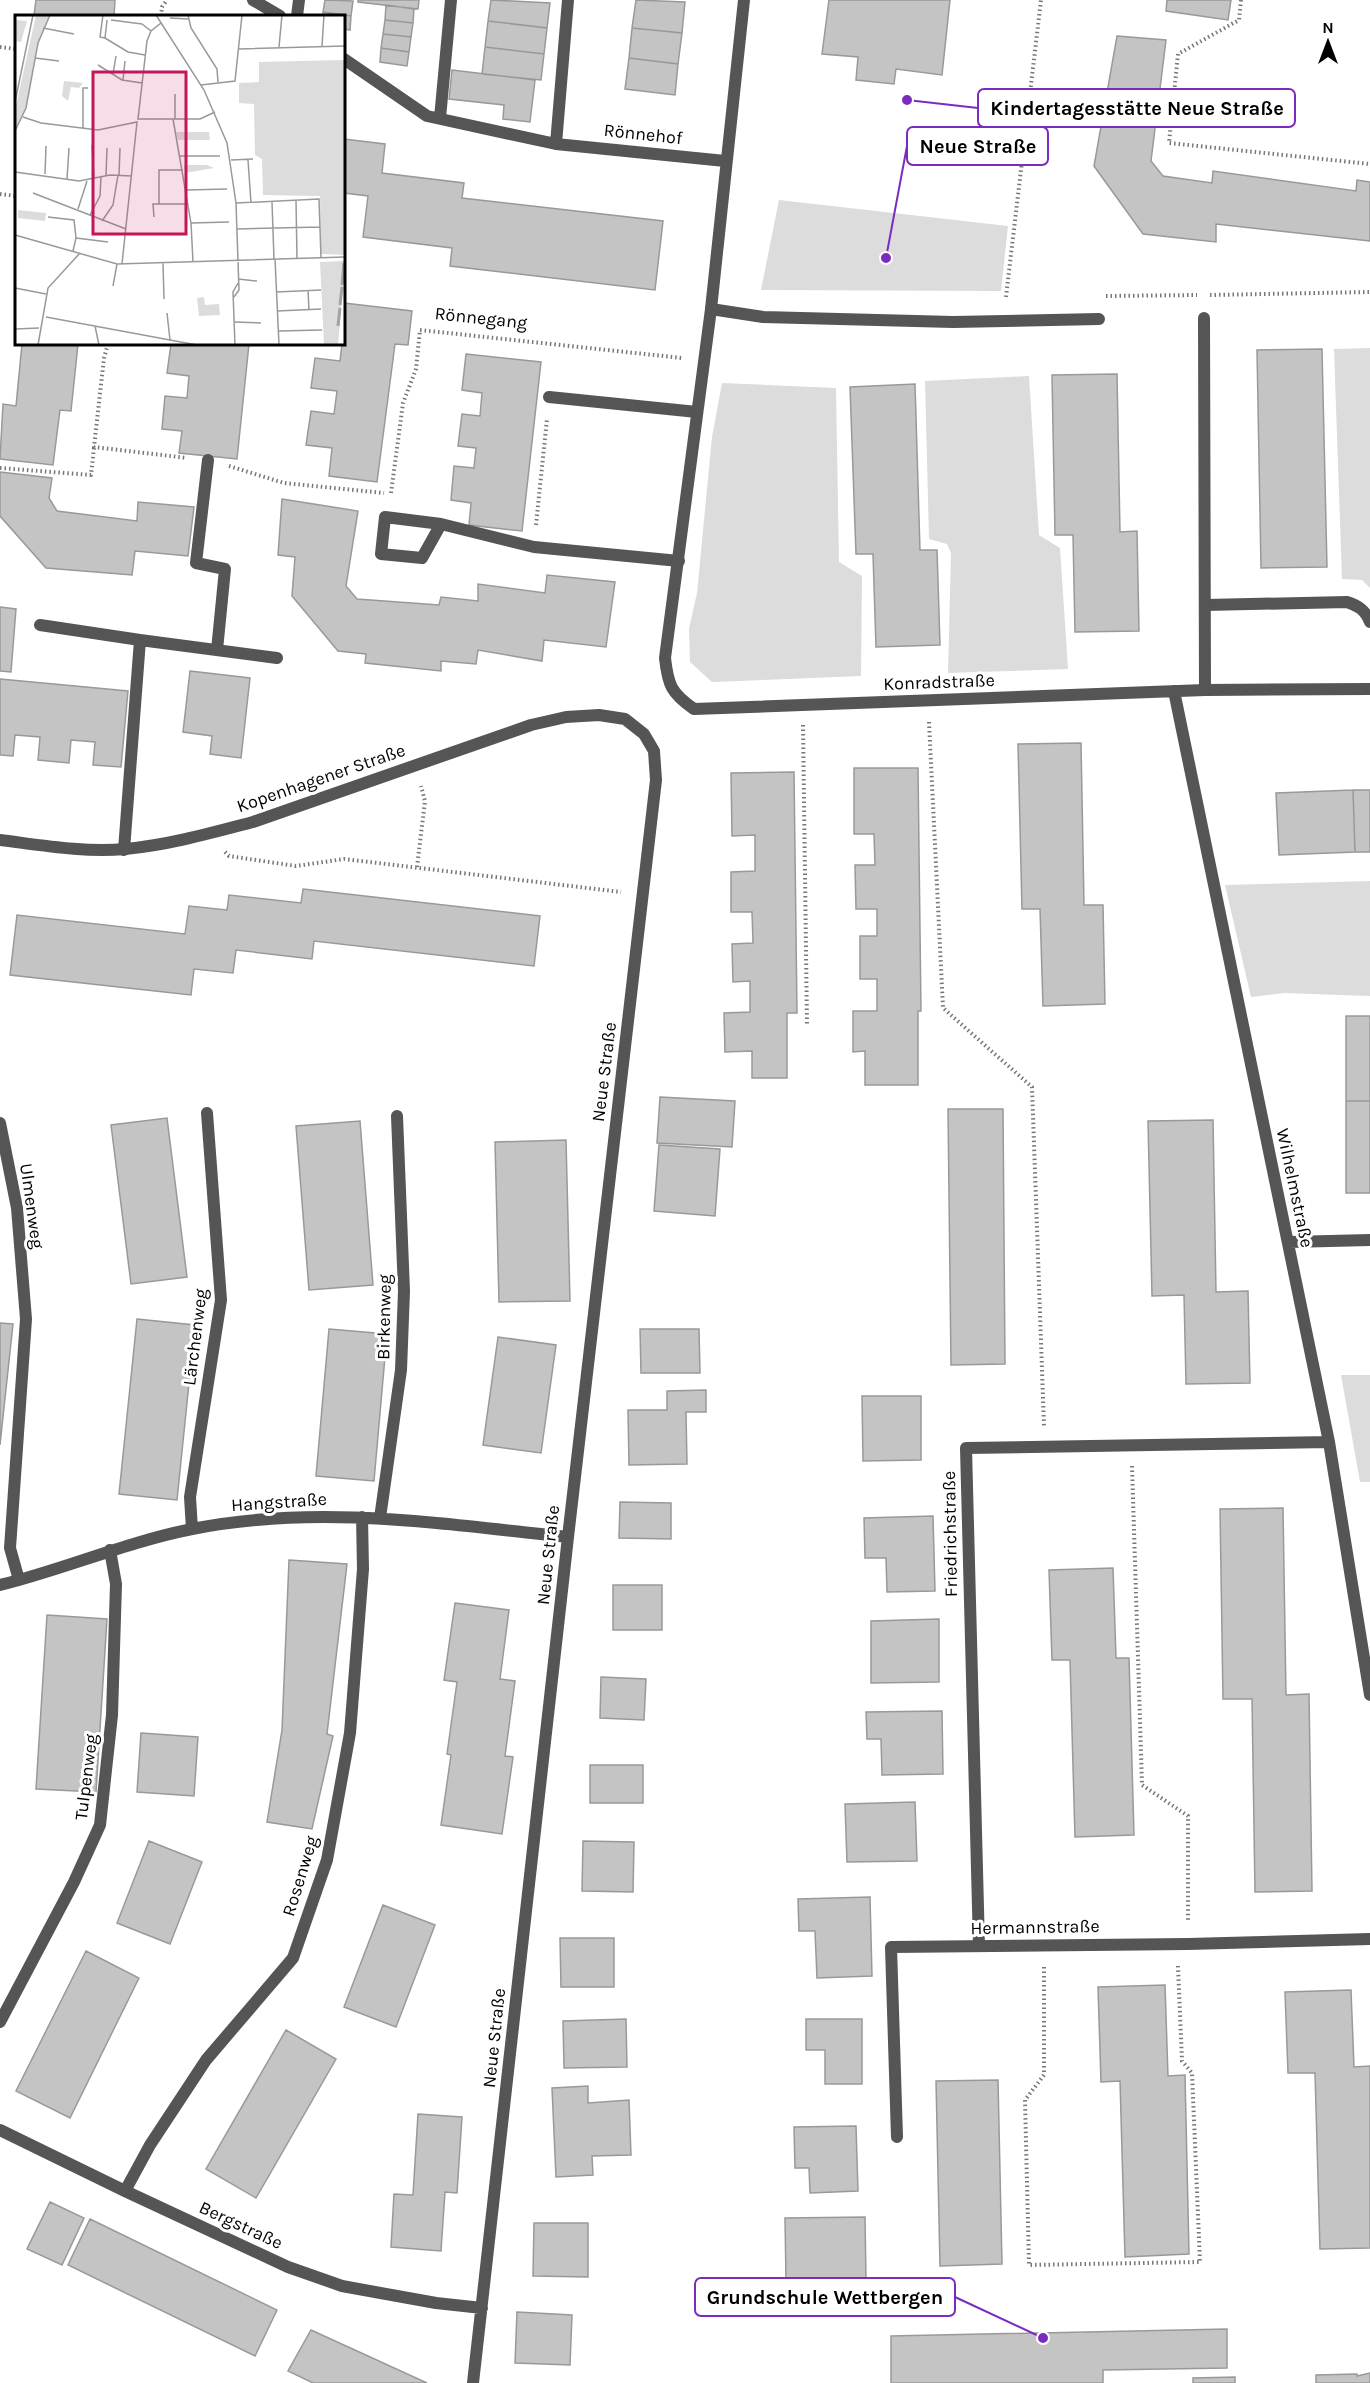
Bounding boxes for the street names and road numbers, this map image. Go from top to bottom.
street label: Rönnehof [603,119,684,149]
street label: Rönnegang [434,302,528,334]
street label: Konradstraße [883,669,995,695]
street label: Kopenhagener Straße [234,739,408,817]
street label: Neue Straße [587,1021,621,1123]
street label: Wilhelmstraße [1272,1126,1318,1250]
street label: Ulmenweg [15,1162,49,1250]
street label: Birkenweg [372,1274,396,1360]
street label: Lärchenweg [178,1287,212,1387]
street label: Friedrichstraße [938,1471,962,1597]
street label: Hangstraße [230,1488,328,1516]
street label: Neue Straße [532,1504,564,1606]
street label: Tulpenweg [70,1733,102,1821]
street label: Rosenweg [277,1833,323,1919]
street label: Hermannstraße [970,1915,1100,1939]
street label: Neue Straße [478,1987,510,2089]
street label: Bergstraße [196,2196,286,2254]

